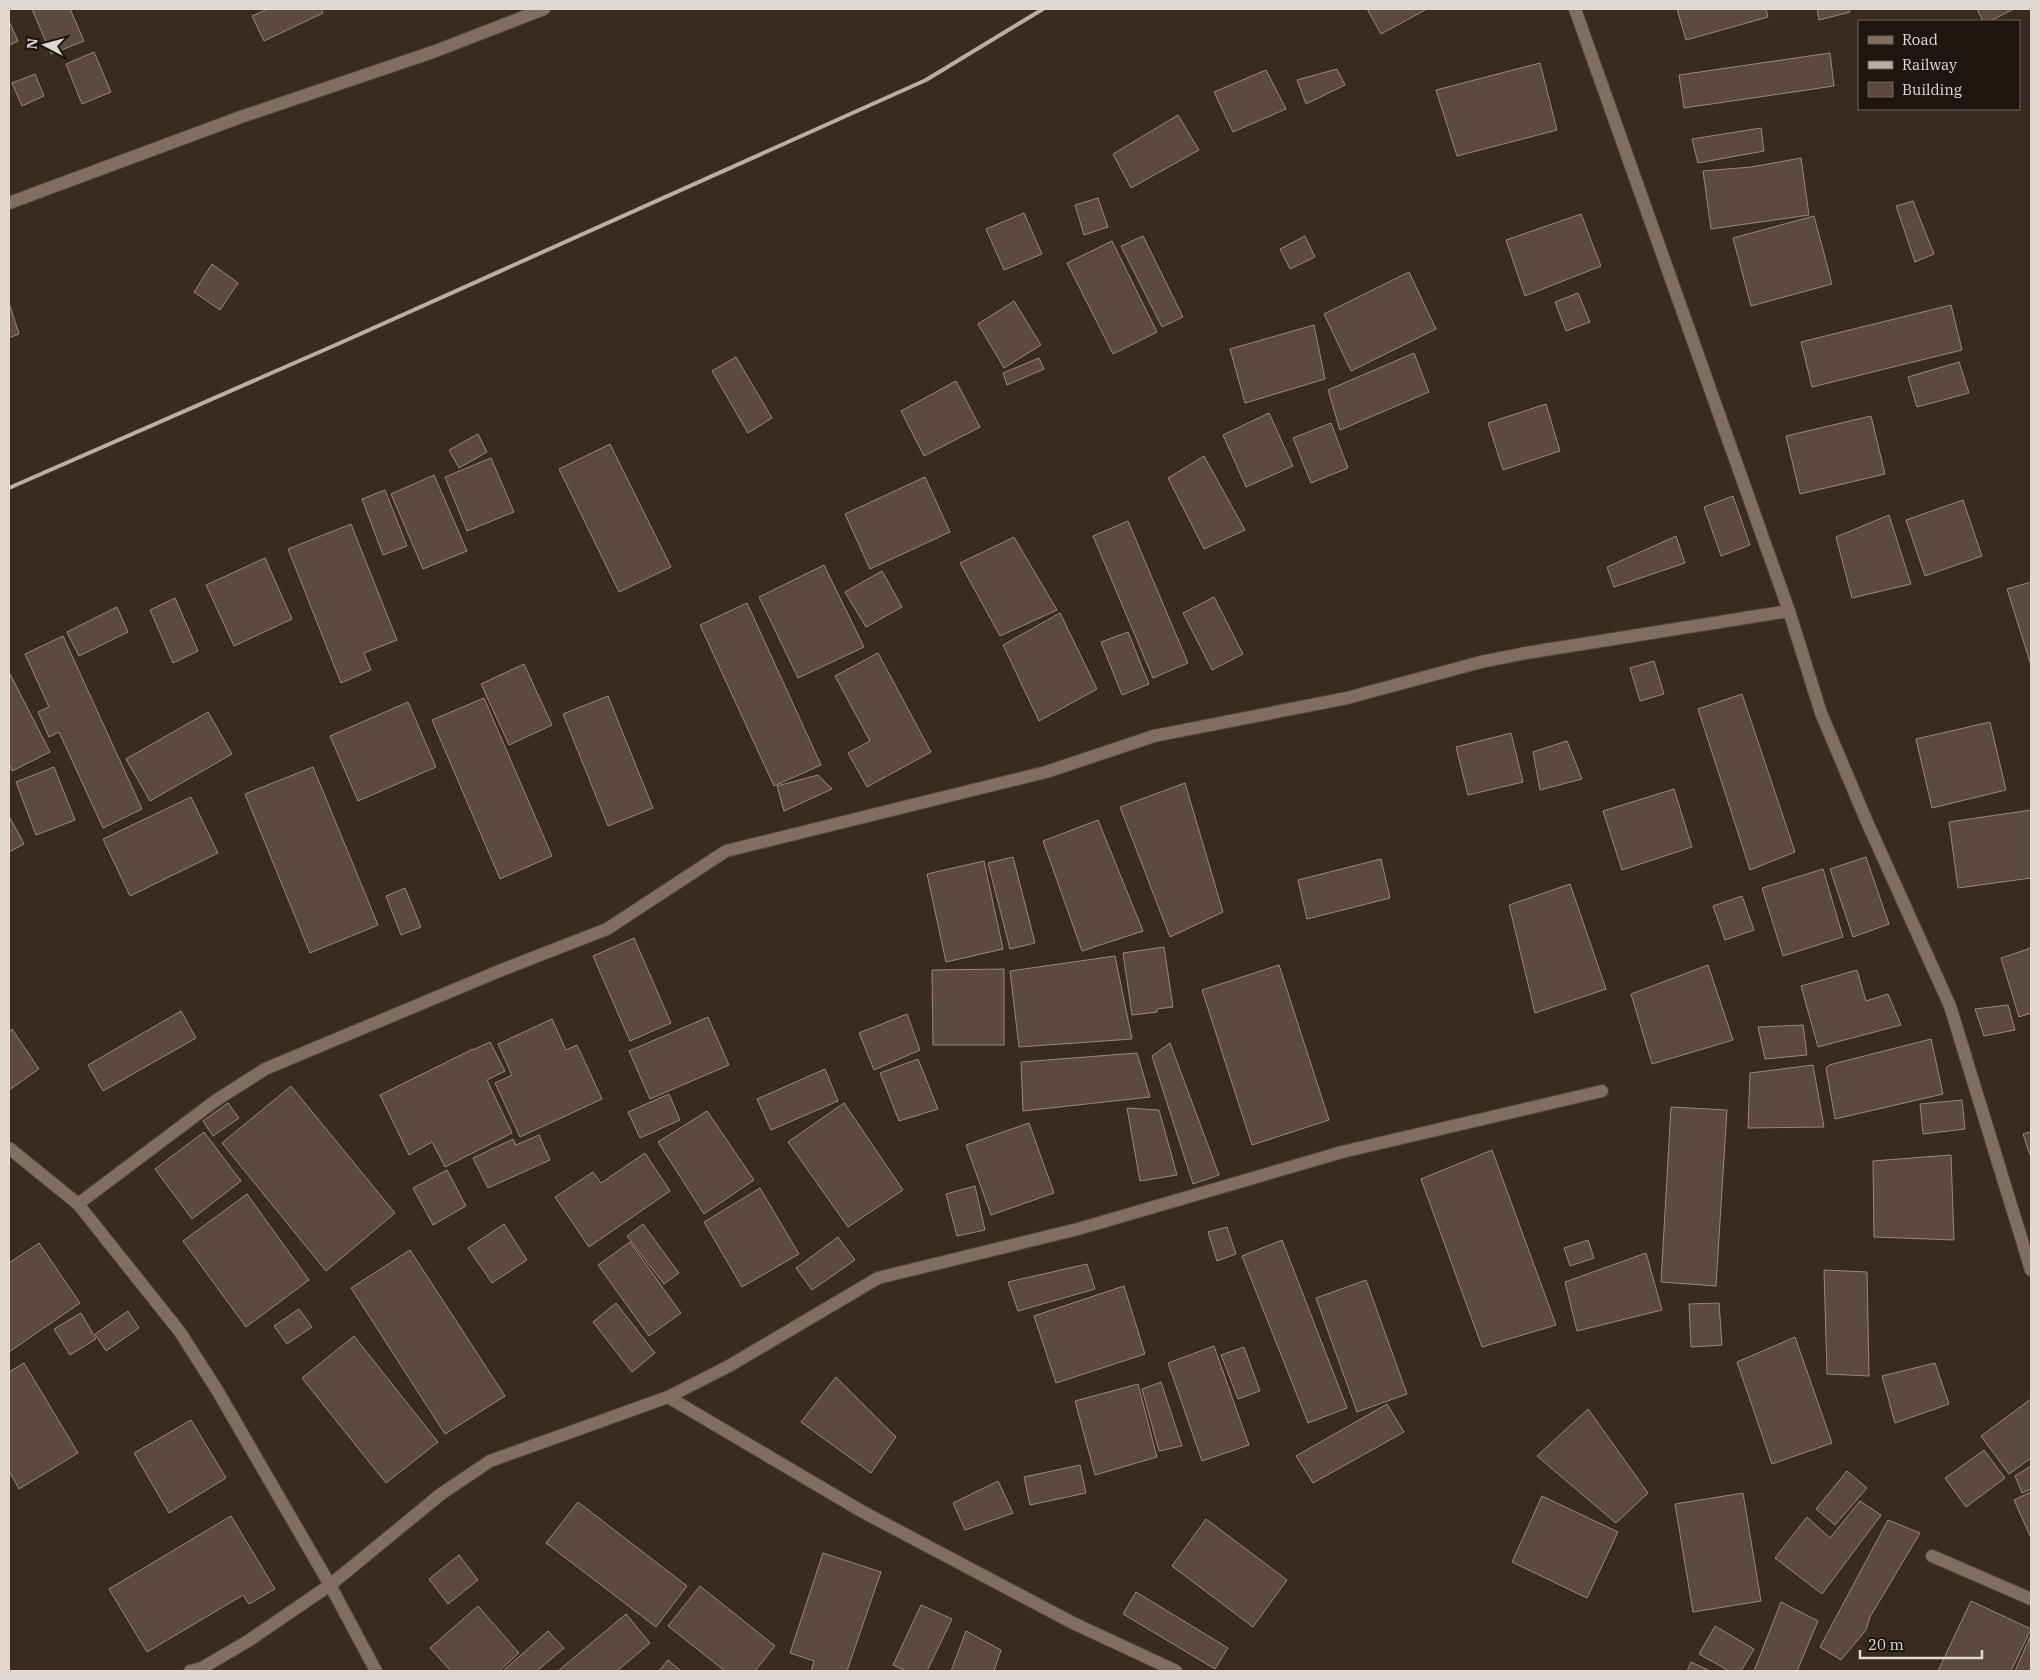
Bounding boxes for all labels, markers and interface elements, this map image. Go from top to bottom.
north arrow [20,20,70,70]
legend [1858,20,2020,110]
text: Road [1902,30,1938,49]
text: N [23,37,42,50]
text: Railway [1902,55,1957,74]
text: Building [1902,80,1962,99]
scale bar [1860,1628,1982,1660]
text: 20 m [1868,1635,1904,1654]

